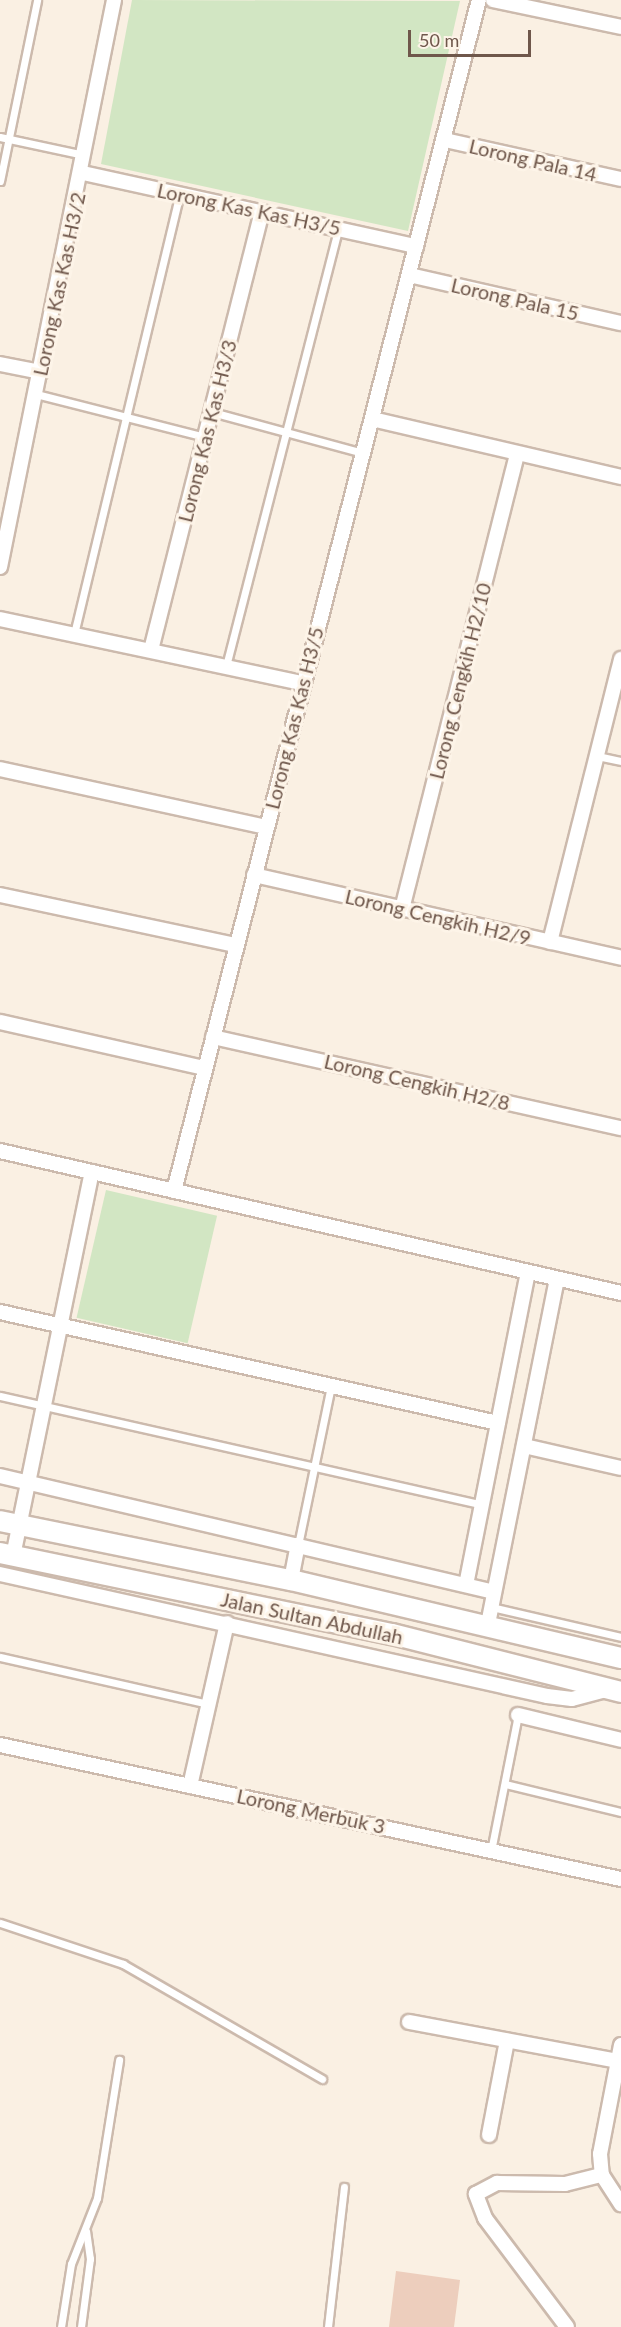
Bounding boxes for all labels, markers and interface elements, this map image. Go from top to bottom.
scale bar [411,18,534,56]
text: 50 m [419,29,459,51]
street label: Lorong Pala 14 [467,134,599,186]
street label: Lorong Kas Kas H3/5 [155,178,343,240]
street label: Lorong Kas Kas H3/2 [28,190,90,378]
street label: Lorong Pala 15 [449,273,581,325]
street label: Lorong Kas Kas H3/3 [173,337,241,525]
street label: Lorong Cengkih H2/10 [424,580,496,782]
street label: Lorong Kas Kas H3/5 [260,624,328,812]
street label: Lorong Cengkih H2/9 [343,884,533,950]
street label: Lorong Cengkih H2/8 [322,1049,512,1115]
street label: Jalan Sultan Abdullah [218,1587,406,1649]
street label: Lorong Merbuk 3 [235,1784,387,1838]

